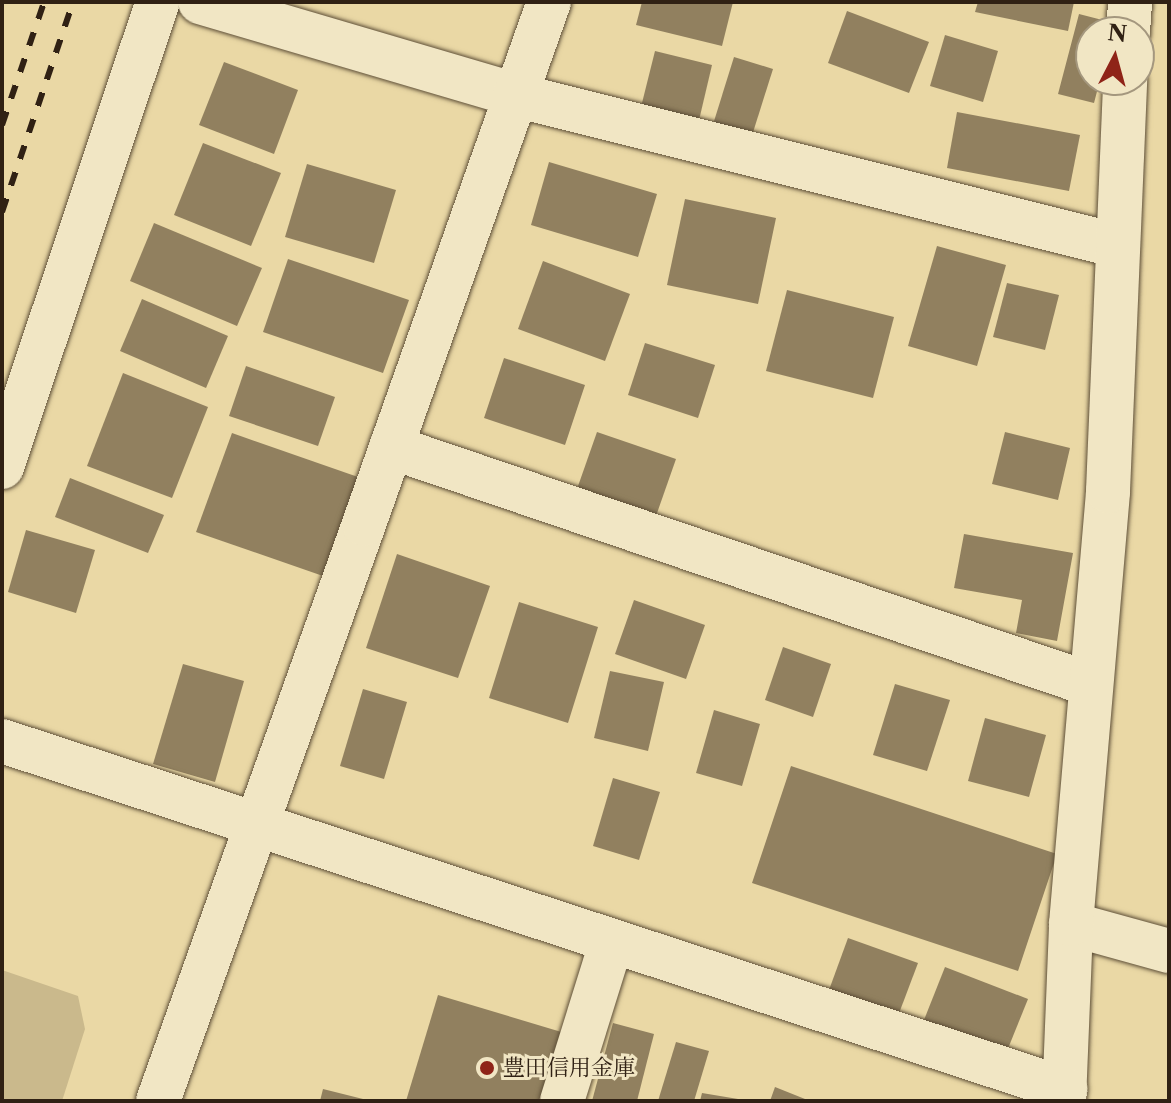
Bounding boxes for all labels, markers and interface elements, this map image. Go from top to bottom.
north arrow [1075,16,1155,96]
text: N [1106,19,1128,48]
place label: 豊田信用金庫 [503,1055,635,1081]
marker: 豊田信用金庫 [478,1059,496,1077]

